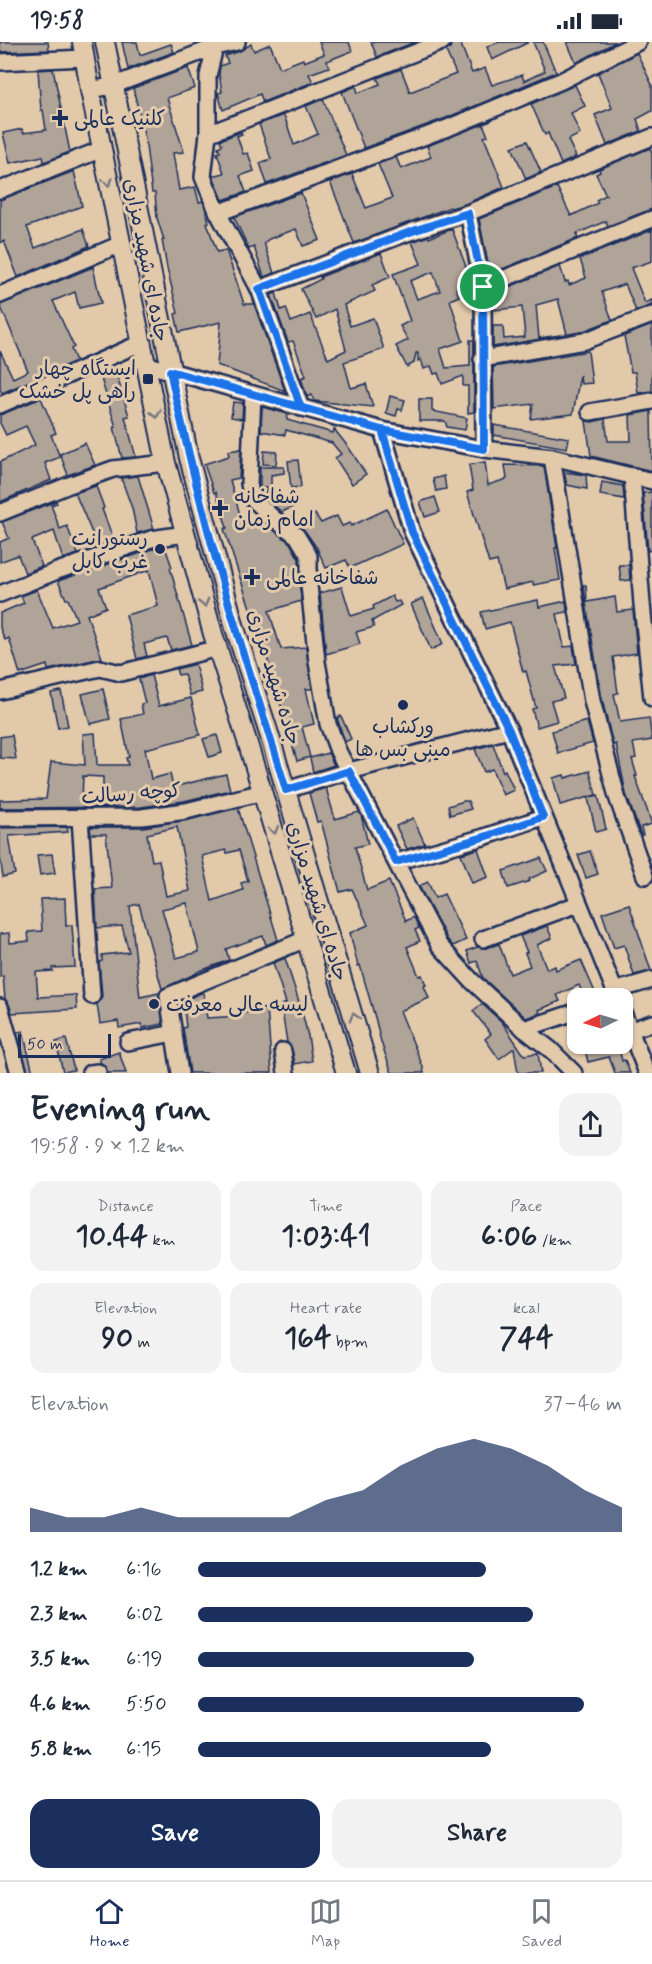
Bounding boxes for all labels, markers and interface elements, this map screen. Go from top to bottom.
text: 19:58 [30,7,84,35]
place label: کلنیک عالمی [74,106,165,133]
marker: کلنیک عالمی [51,109,69,127]
street label: جاده ای شهید مزاری [116,176,175,344]
one-way arrow [101,177,114,187]
pin [457,261,508,312]
icon: arrive [466,270,499,303]
place label: ایستگاه چهار راهی پل خشک [19,356,136,406]
marker: ایستگاه چهار راهی پل خشک [141,372,155,386]
one-way arrow [149,409,162,419]
place label: شفاخانه امام زمان [234,484,314,534]
marker: شفاخانه امام زمان [211,499,229,517]
place label: رستورانت غرب کابل [71,526,148,576]
marker: رستورانت غرب کابل [153,542,167,556]
place label: شفاخانه عالمی [266,565,378,592]
marker: شفاخانه عالمی [243,568,261,586]
one-way arrow [197,598,210,608]
street label: جاده شهید مزاری [240,606,307,749]
marker: ورکشاب مینی بس ها [396,698,410,712]
place label: ورکشاب مینی بس ها [355,714,451,764]
street label: کوچه رسالت [80,778,182,811]
street label: جاده ای شهید مزاری [279,818,354,985]
one-way arrow [266,825,279,835]
north arrow [567,988,633,1054]
map controls [567,988,633,1054]
place label: لیسه عالی معرفت [166,992,308,1019]
marker: لیسه عالی معرفت [147,997,161,1011]
one-way arrow [348,1012,361,1023]
scale bar [18,1031,111,1058]
text: 50 m [27,1034,63,1055]
text: Evening run [30,1088,210,1132]
button: share [559,1093,622,1156]
text: 19:58 · 9 × 1.2 km [30,1133,185,1160]
text: Distance [98,1196,154,1217]
text: Time [309,1196,343,1217]
text: Pace [510,1196,542,1217]
text: 10.44 [76,1217,148,1256]
text: 1:03:41 [281,1217,371,1256]
text: 6:06 [481,1217,537,1256]
text: km [148,1230,176,1251]
text: /km [537,1230,572,1251]
text: Elevation [94,1298,157,1319]
text: Heart rate [290,1298,362,1319]
text: kcal [513,1298,540,1319]
text: 90 [101,1319,133,1358]
text: 164 [284,1319,332,1358]
text: 744 [499,1319,553,1358]
text: m [133,1332,150,1353]
text: bpm [332,1332,368,1353]
text: Elevation [30,1391,109,1418]
text: 37–46 m [543,1391,622,1418]
text: 1.2 km [30,1556,87,1583]
text: 6:16 [126,1556,162,1583]
text: 2.3 km [30,1601,88,1628]
text: 6:02 [126,1601,163,1628]
text: 3.5 km [30,1646,90,1673]
text: 6:19 [126,1646,162,1673]
text: 4.6 km [30,1691,91,1718]
text: 5:50 [126,1691,167,1718]
text: 5.8 km [30,1736,92,1763]
text: 6:15 [126,1736,161,1763]
button: Save [30,1799,320,1868]
button: Share [332,1799,622,1868]
tab: Home [90,1895,130,1952]
tab: Map [309,1895,342,1952]
tab: Saved [522,1895,562,1952]

